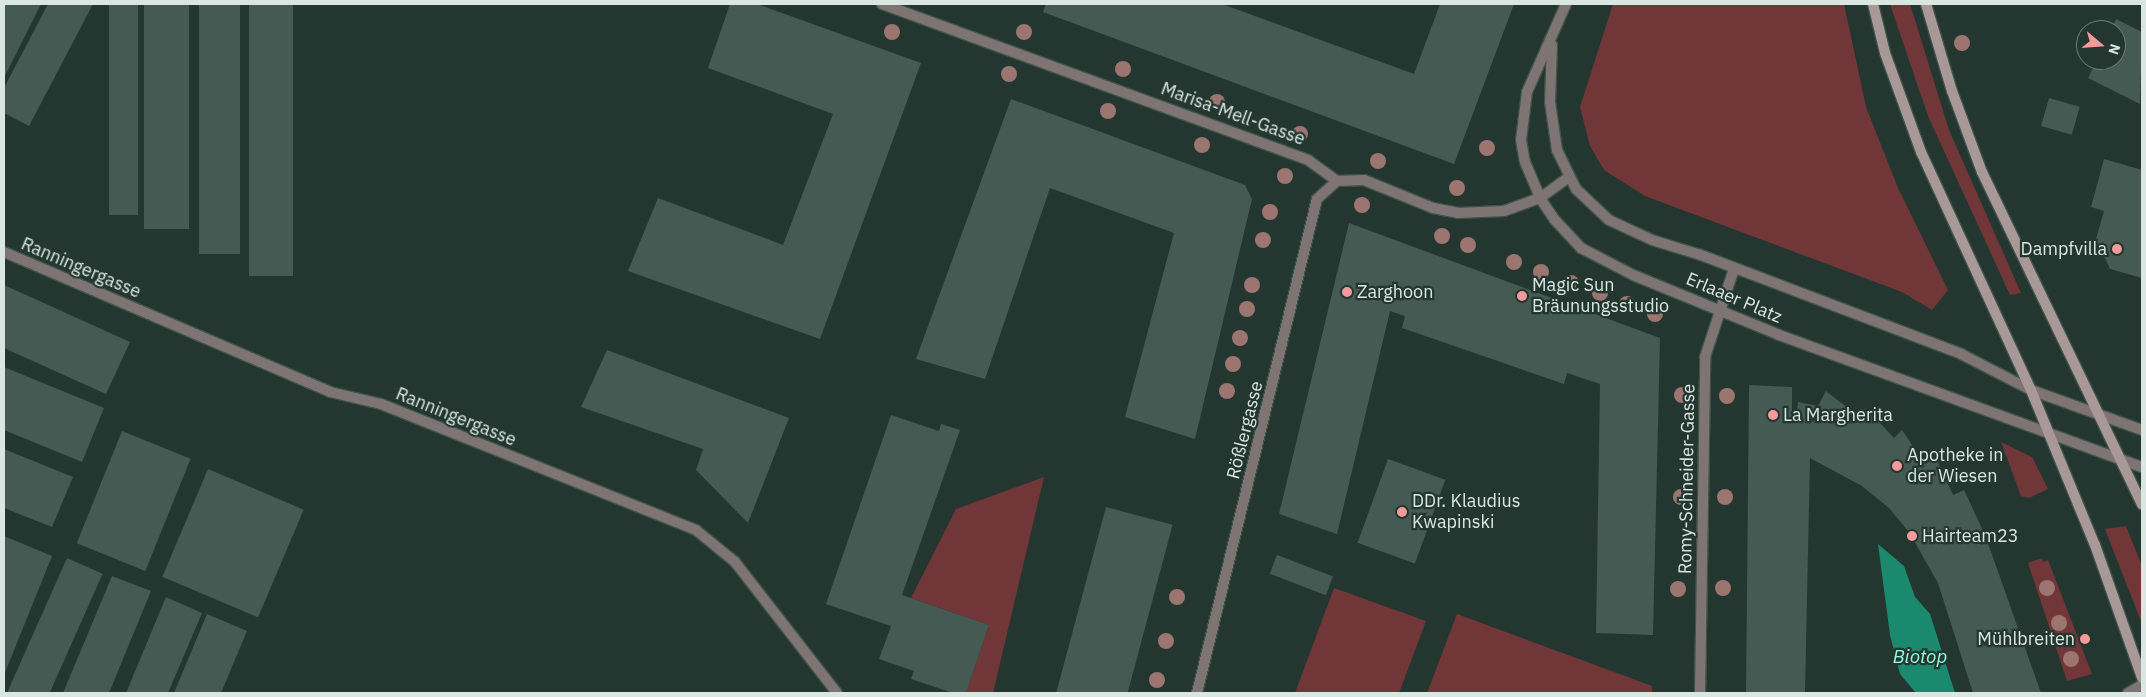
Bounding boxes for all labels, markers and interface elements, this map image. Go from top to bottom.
north arrow [2076,20,2126,70]
text: N [2104,42,2124,57]
street label: Marisa-Mell-Gasse [1158,78,1308,150]
street label: Ranningergasse [18,233,144,303]
place label: Dampfvilla [2021,238,2107,260]
marker: Dampfvilla [2111,243,2123,255]
street label: Erlaaer Platz [1683,268,1785,328]
place label: Magic Sun Bräunungsstudio [1532,275,1669,318]
place label: Zarghoon [1357,281,1433,303]
marker: Zarghoon [1341,286,1353,298]
marker: Magic Sun Bräunungsstudio [1516,290,1528,302]
street label: Rößlergasse [1222,379,1268,481]
street label: Ranningergasse [393,383,519,451]
street label: Romy-Schneider-Gasse [1675,384,1699,574]
place label: La Margherita [1783,404,1893,426]
marker: La Margherita [1767,409,1779,421]
place label: Apotheke in der Wiesen [1907,445,2004,488]
marker: Apotheke in der Wiesen [1891,460,1903,472]
place label: DDr. Klaudius Kwapinski [1412,491,1521,534]
marker: DDr. Klaudius Kwapinski [1396,506,1408,518]
place label: Hairteam23 [1922,525,2019,547]
marker: Hairteam23 [1906,530,1918,542]
place label: Mühlbreiten [1977,628,2075,650]
marker: Mühlbreiten [2079,633,2091,645]
water label: Biotop [1893,646,1947,668]

